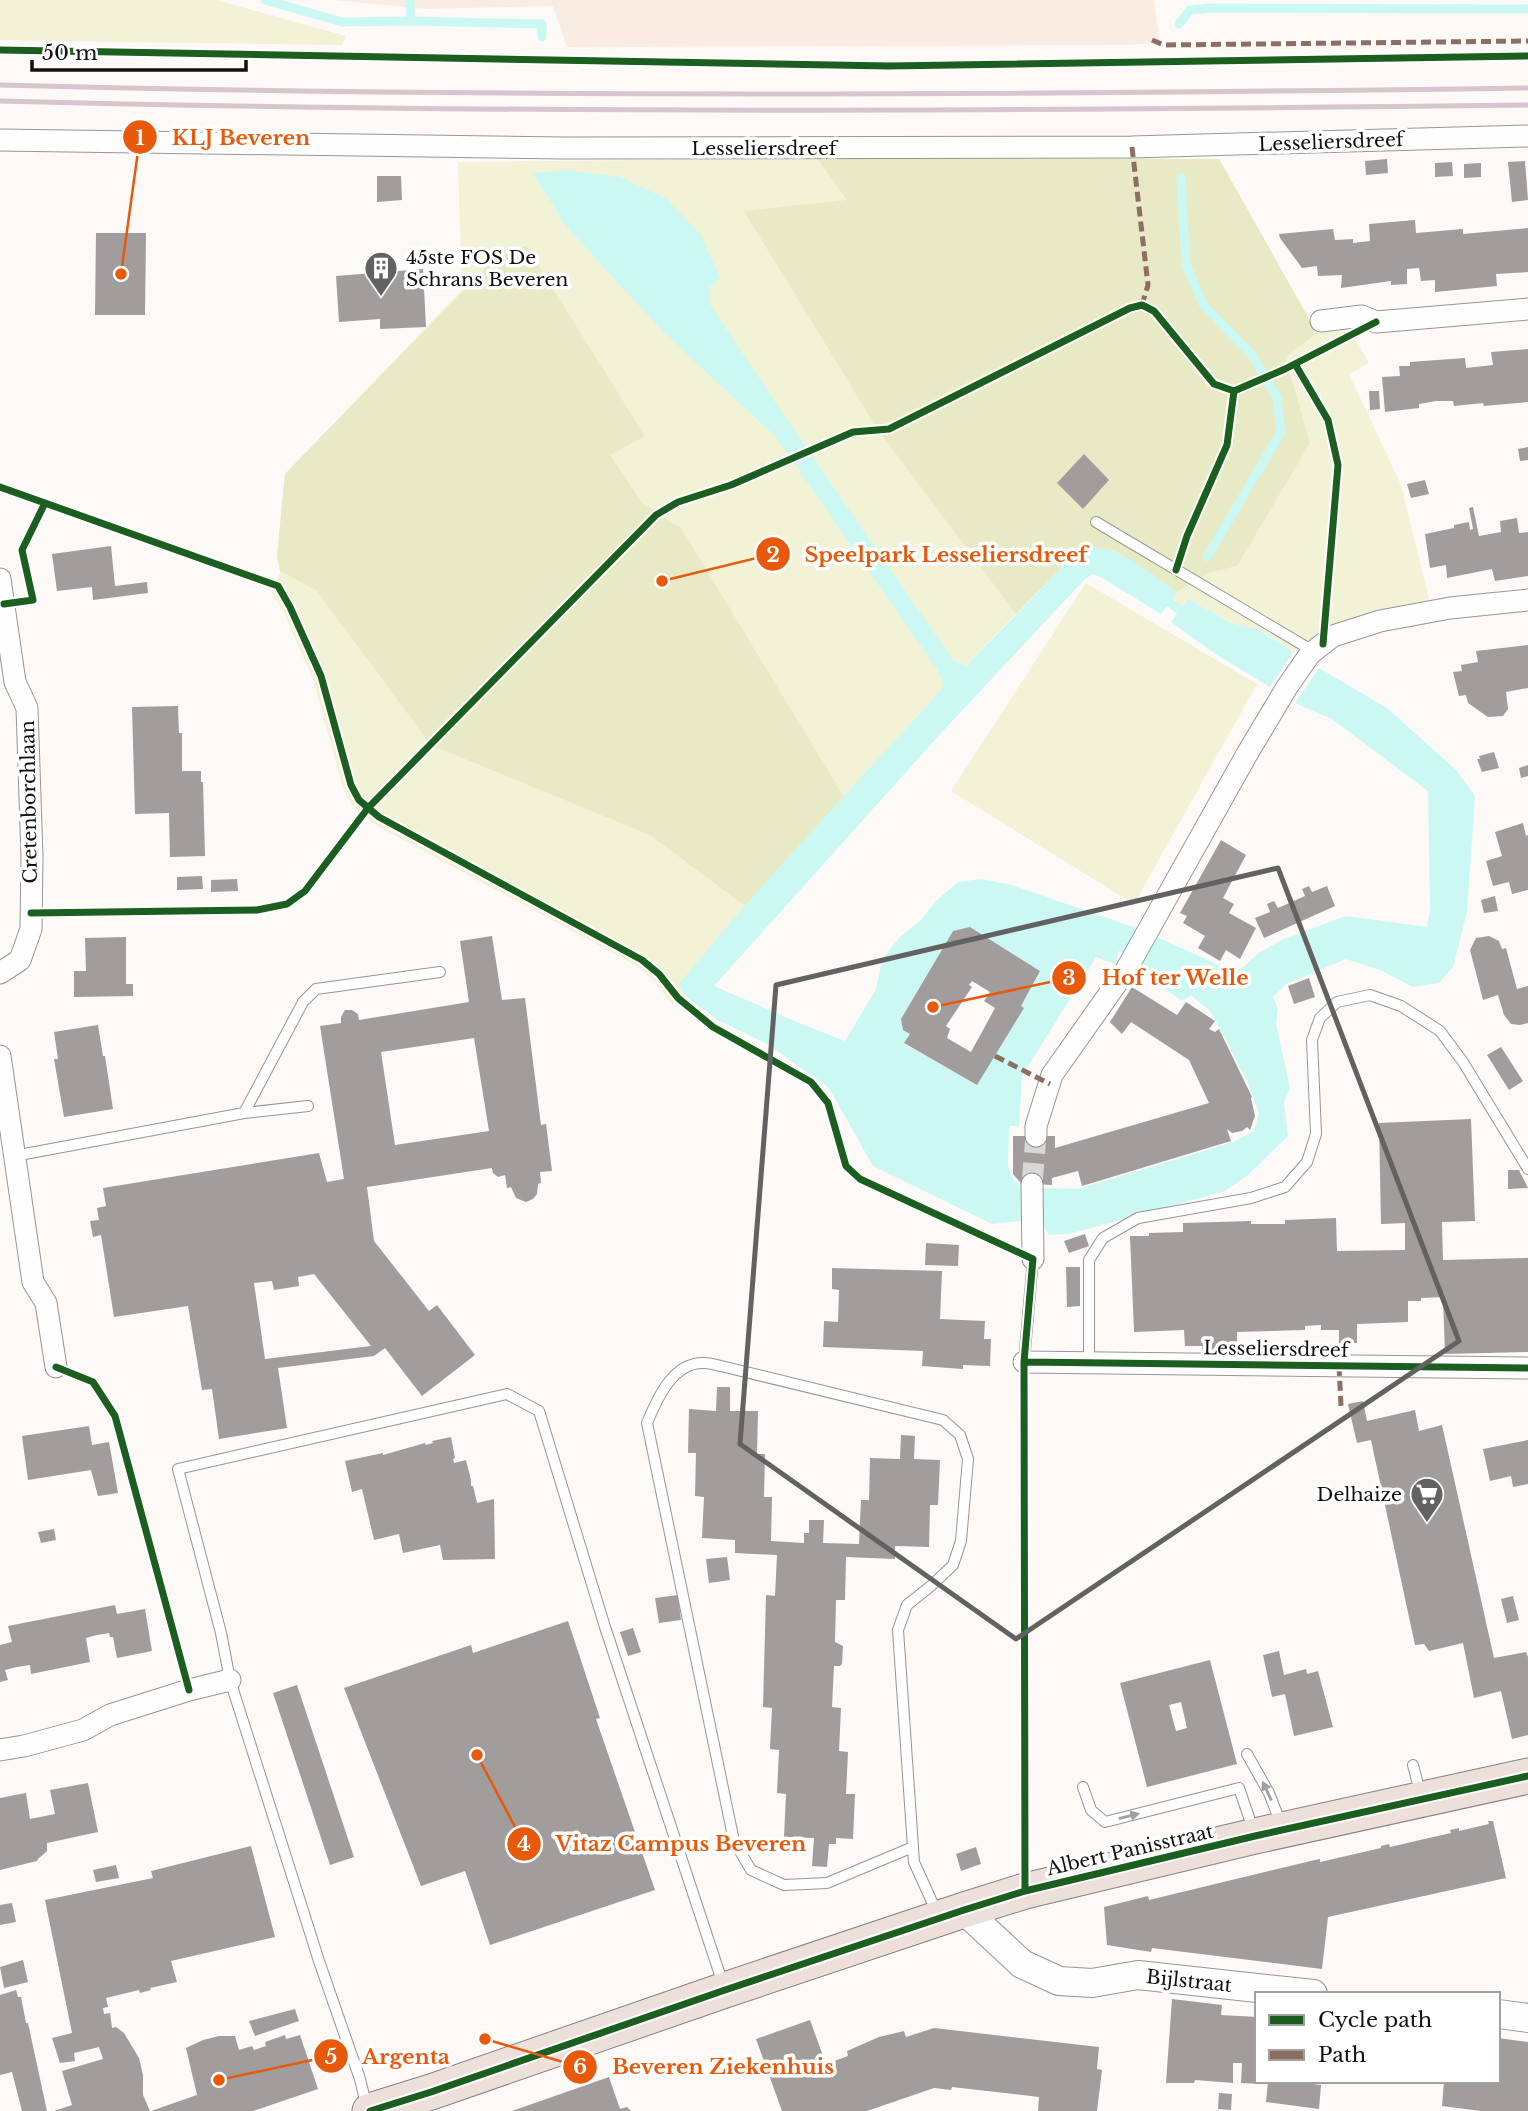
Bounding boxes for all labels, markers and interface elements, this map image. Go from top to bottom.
scale bar [32,28,245,72]
text: 50 m [42,40,98,66]
callout: KLJ Beveren [122,116,324,158]
text: 1 [135,125,145,151]
text: KLJ Beveren [172,125,310,151]
street label: Lesseliersdreef [1258,128,1406,156]
street label: Lesseliersdreef [691,137,839,160]
place label: 45ste FOS De Schrans Beveren [406,246,568,291]
building icon: 45ste FOS De Schrans Beveren [362,249,400,298]
callout: Speelpark Lesseliersdreef [755,533,1102,575]
text: 2 [766,542,780,568]
text: Speelpark Lesseliersdreef [804,542,1090,568]
street label: Cretenborchlaan [16,720,42,884]
callout: Hof ter Welle [1052,957,1263,999]
text: 3 [1062,965,1076,991]
text: Hof ter Welle [1102,965,1248,991]
street label: Lesseliersdreef [1203,1336,1351,1362]
supermarket icon: Delhaize [1408,1475,1446,1524]
place label: Delhaize [1317,1483,1402,1506]
one-way arrow [1261,1781,1272,1801]
one-way arrow [1118,1810,1140,1821]
street label: Albert Panisstraat [1043,1819,1216,1881]
callout: Vitaz Campus Beveren [506,1823,820,1865]
text: 4 [517,1831,531,1857]
text: Vitaz Campus Beveren [555,1831,806,1857]
street label: Bijlstraat [1145,1965,1234,1997]
legend [1255,1992,1500,2083]
text: Cycle path [1318,2007,1432,2033]
callout: Argenta [313,2035,464,2077]
text: Path [1318,2042,1366,2068]
text: 5 [325,2044,337,2070]
text: Argenta [361,2044,450,2070]
callout: Beveren Ziekenhuis [563,2046,848,2088]
text: 6 [573,2054,587,2080]
text: Beveren Ziekenhuis [612,2054,834,2080]

